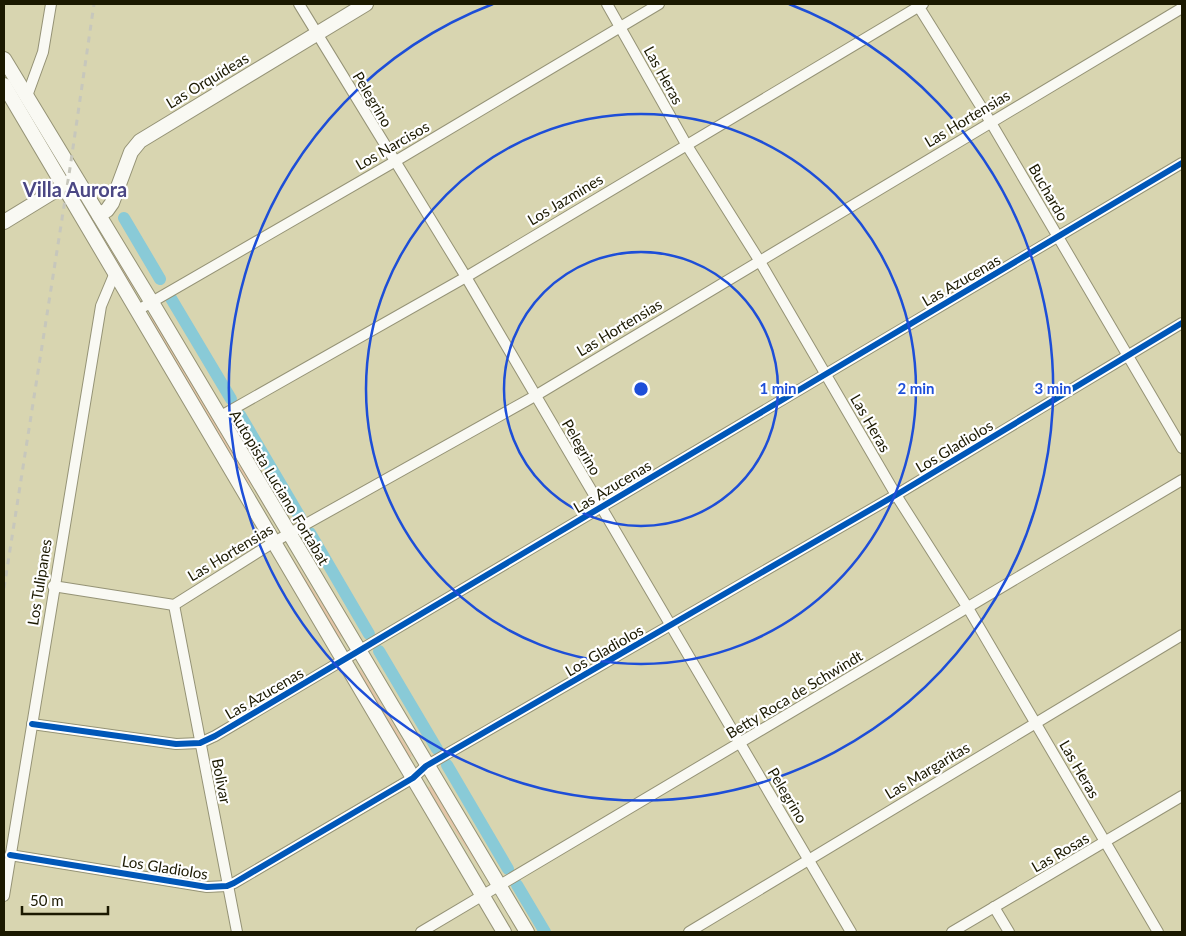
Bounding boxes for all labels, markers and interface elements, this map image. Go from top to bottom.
street label: Las Heras [641,43,687,107]
street label: Las Orquídeas [162,48,252,112]
street label: Pelegrino [349,68,397,130]
street label: Las Hortensias [921,85,1013,151]
street label: Los Narcisos [352,117,432,173]
street label: Buchardo [1025,160,1073,224]
street label: Los Jazmines [524,170,606,228]
district label: Villa Aurora [22,177,127,201]
street label: Las Azucenas [919,250,1003,310]
street label: Las Hortensias [573,294,665,360]
text: 1 min [759,379,797,397]
text: 2 min [897,379,935,397]
text: 3 min [1034,379,1072,397]
centre of rings [632,380,650,398]
street label: Las Heras [847,391,895,455]
street label: Autopista Luciano Fortabat [227,406,334,568]
street label: Pelegrino [559,416,605,478]
street label: Los Gladiolos [912,416,996,476]
street label: Las Azucenas [570,456,654,516]
street label: Las Hortensias [184,519,276,585]
street label: Los Tulipanes [23,538,55,626]
street label: Los Gladiolos [562,620,646,680]
street label: Betty Roca de Schwindt [722,646,866,742]
street label: Las Azucenas [222,663,306,723]
street label: Las Heras [1056,737,1104,801]
street label: Las Margaritas [881,738,973,802]
street label: Bolivar [209,757,235,806]
street label: Pelegrino [764,764,812,826]
street label: Las Rosas [1028,828,1092,876]
street label: Los Gladiolos [121,851,209,883]
scale bar [22,884,109,916]
text: 50 m [30,891,64,909]

